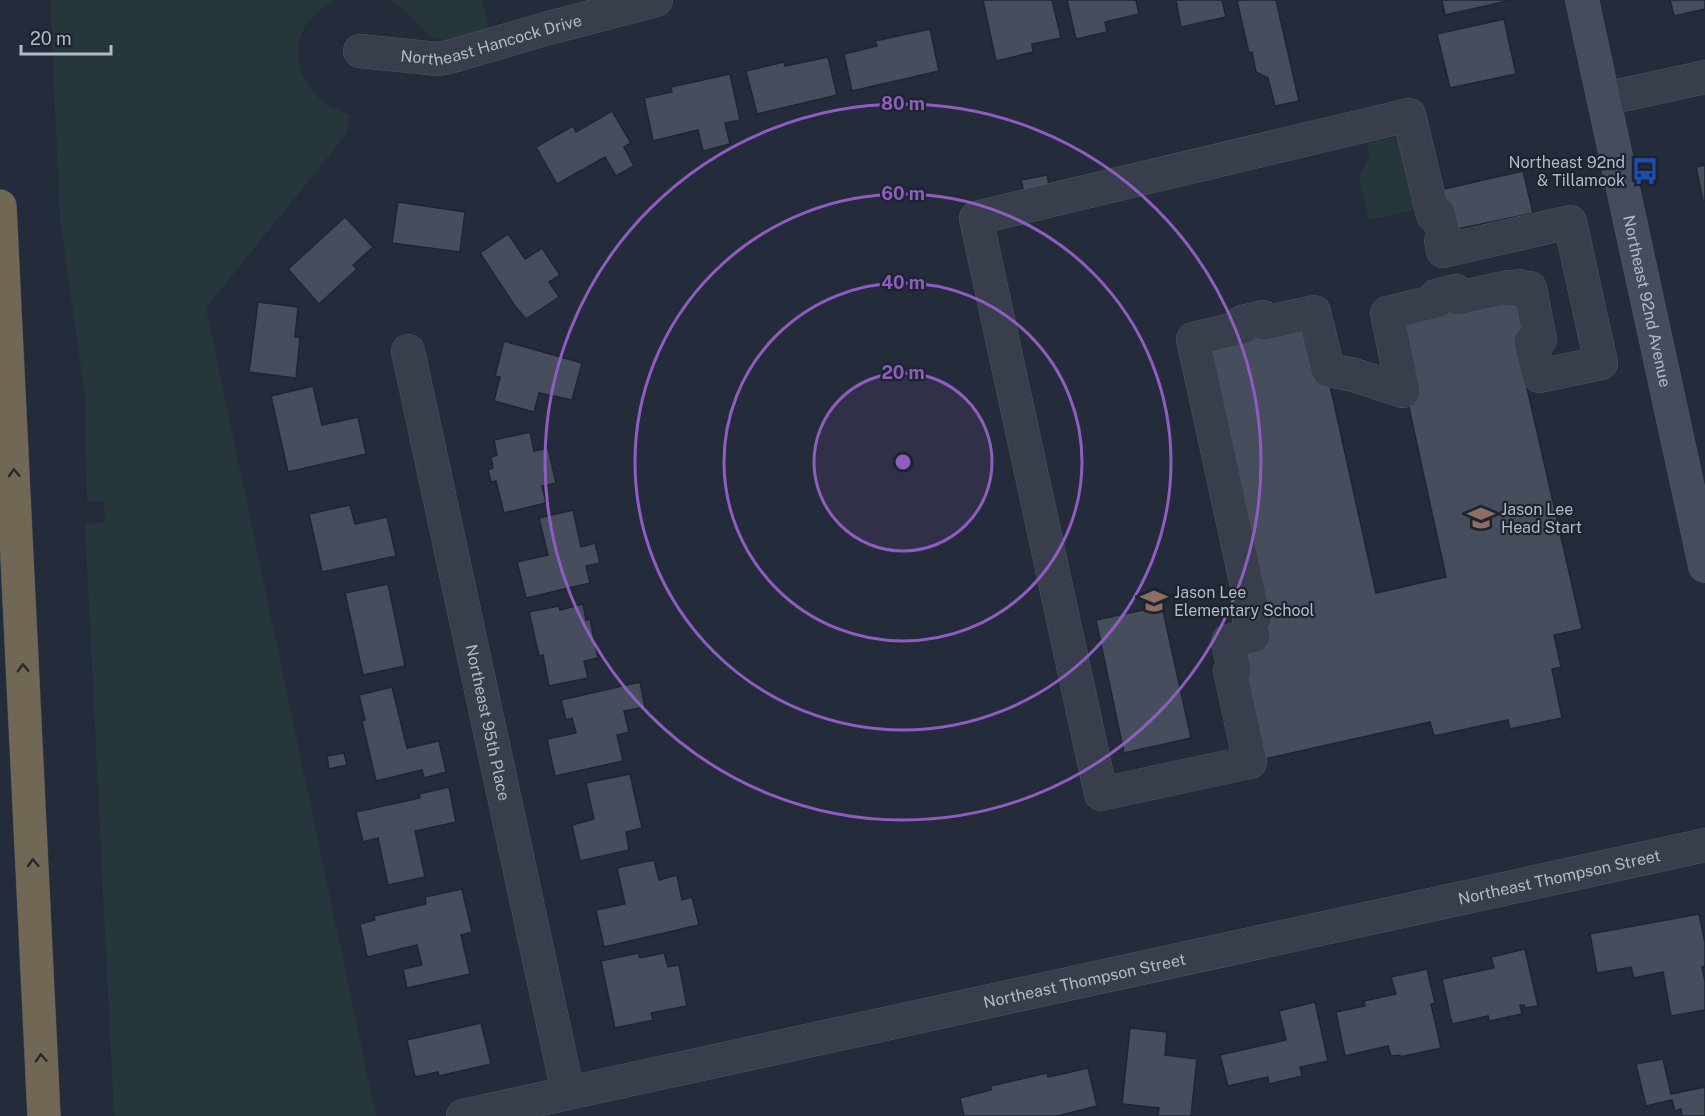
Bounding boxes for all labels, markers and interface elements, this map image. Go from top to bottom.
street label: Northeast Hancock Drive [400,10,584,69]
scale bar [21,18,111,56]
text: 20 m [30,28,72,49]
text: 80 m [881,93,925,114]
place label: Northeast 92nd & Tillamook [1508,153,1625,190]
bus stop icon: Northeast 92nd & Tillamook [1630,156,1660,186]
text: 60 m [881,183,925,204]
street label: Northeast 92nd Avenue [1619,213,1675,389]
text: 40 m [881,272,925,293]
text: 20 m [881,362,925,383]
centre of rings [893,452,913,472]
one-way arrow [7,469,20,478]
place label: Jason Lee Head Start [1501,500,1582,537]
school or university icon: Jason Lee Head Start [1466,503,1496,533]
place label: Jason Lee Elementary School [1174,583,1315,620]
school or university icon: Jason Lee Elementary School [1139,586,1169,616]
street label: Northeast 95th Place [462,643,514,802]
one-way arrow [17,663,30,672]
street label: Northeast Thompson Street [1456,846,1662,908]
one-way arrow [26,858,39,867]
street label: Northeast Thompson Street [981,949,1187,1012]
one-way arrow [35,1053,48,1062]

